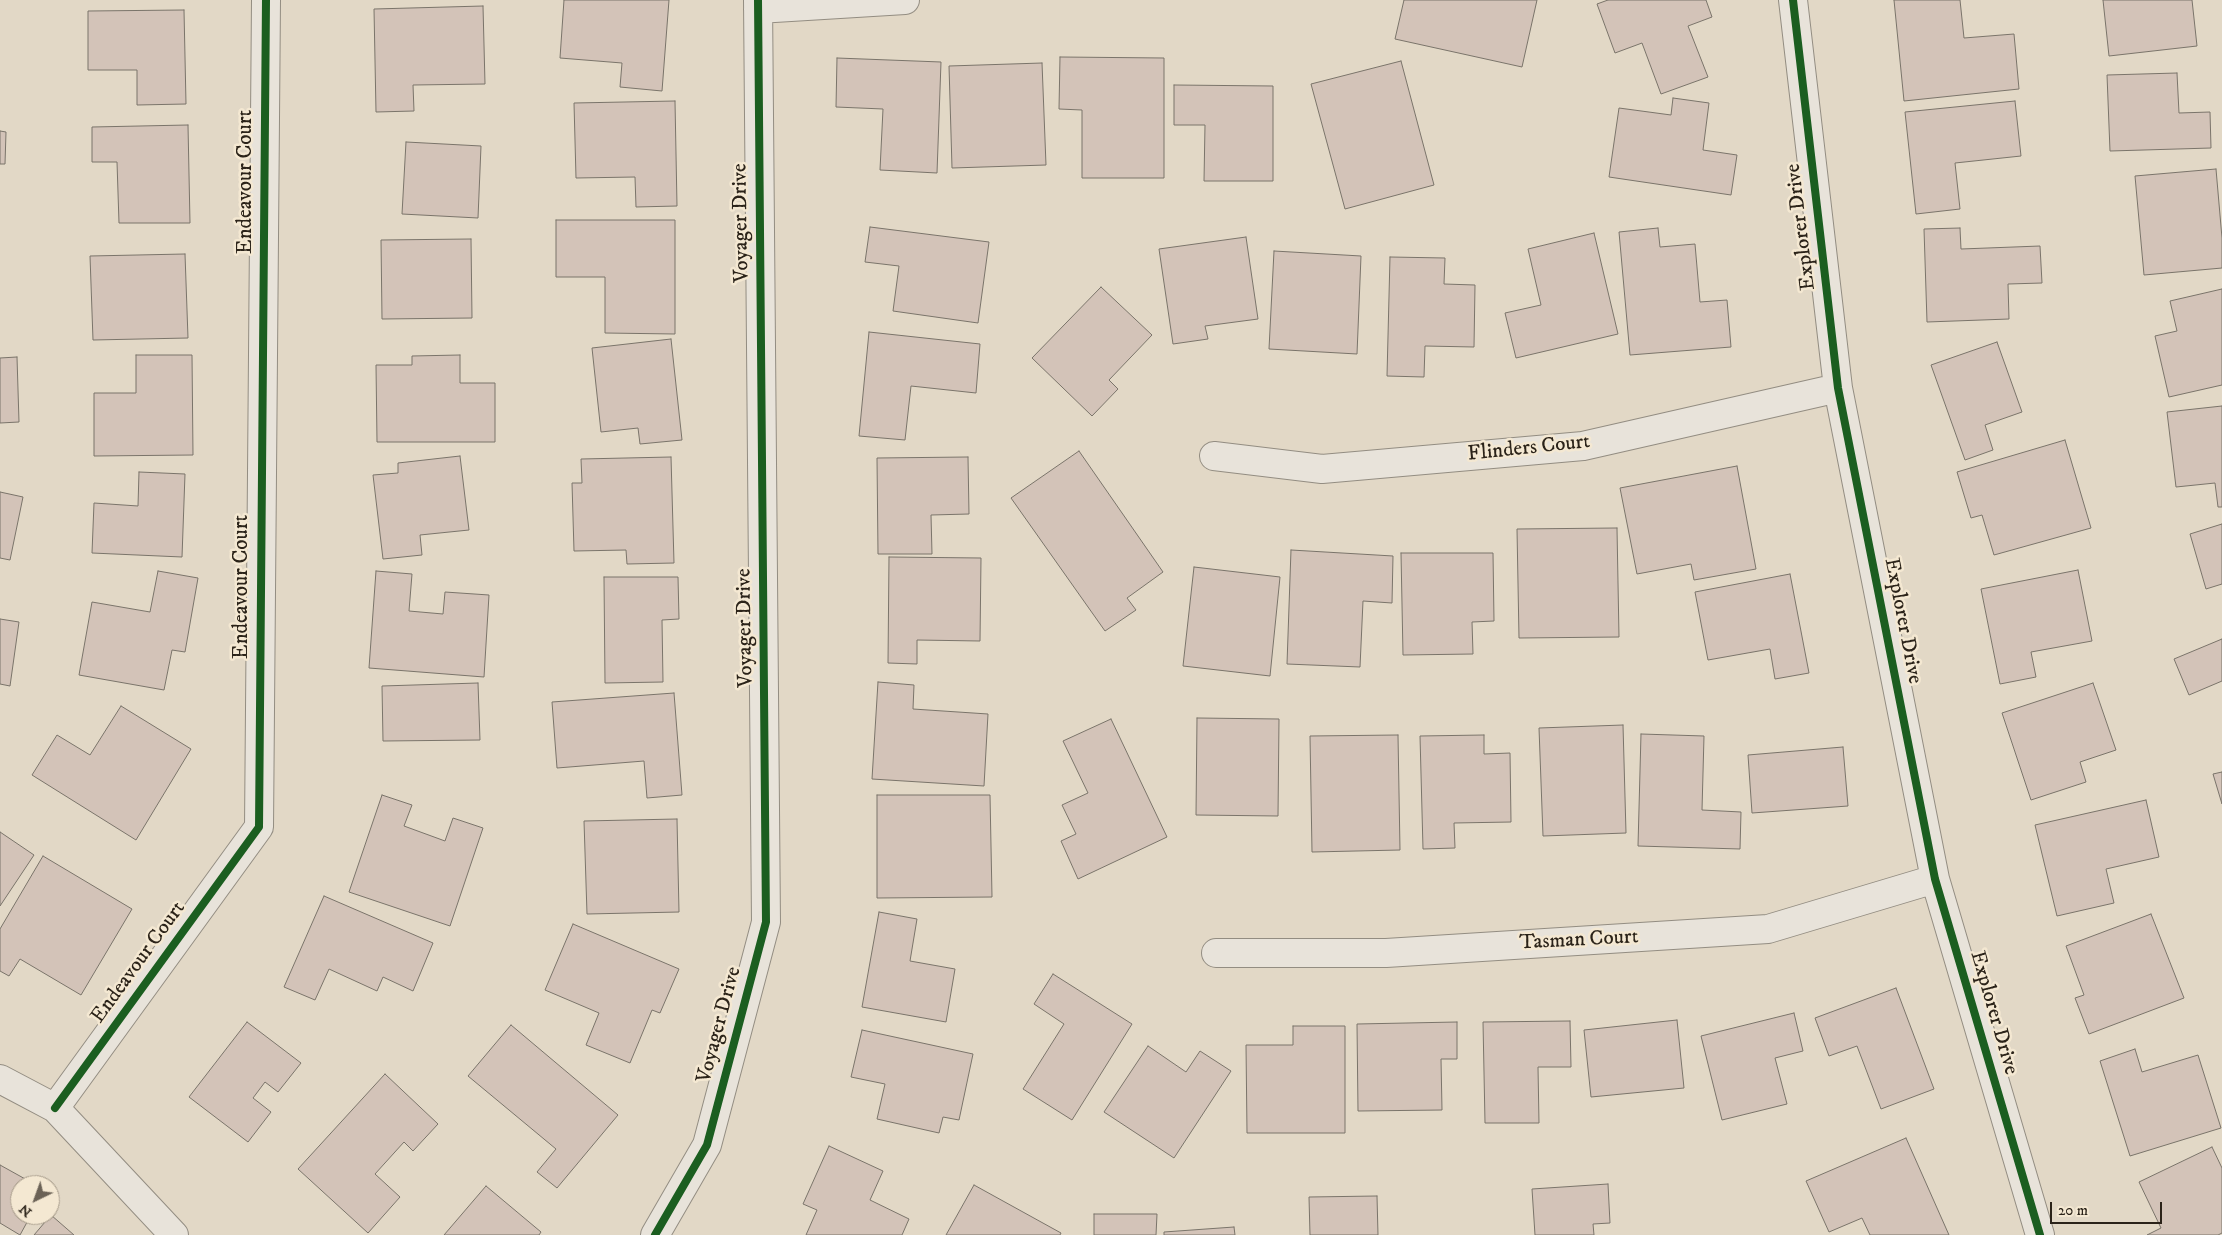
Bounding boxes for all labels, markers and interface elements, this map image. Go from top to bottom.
street label: Endeavour Court [234,110,260,254]
street label: Explorer Drive [1782,162,1822,292]
street label: Voyager Drive [728,163,756,283]
street label: Flinders Court [1467,430,1591,468]
street label: Endeavour Court [230,515,256,659]
street label: Explorer Drive [1877,556,1927,686]
street label: Voyager Drive [732,568,760,688]
street label: Endeavour Court [86,897,192,1029]
street label: Tasman Court [1519,925,1639,957]
street label: Explorer Drive [1963,948,2023,1078]
street label: Voyager Drive [692,964,748,1086]
north arrow [10,1175,60,1225]
scale bar [2052,1192,2164,1224]
text: N [15,1200,36,1221]
text: 20 m [2058,1201,2088,1220]

